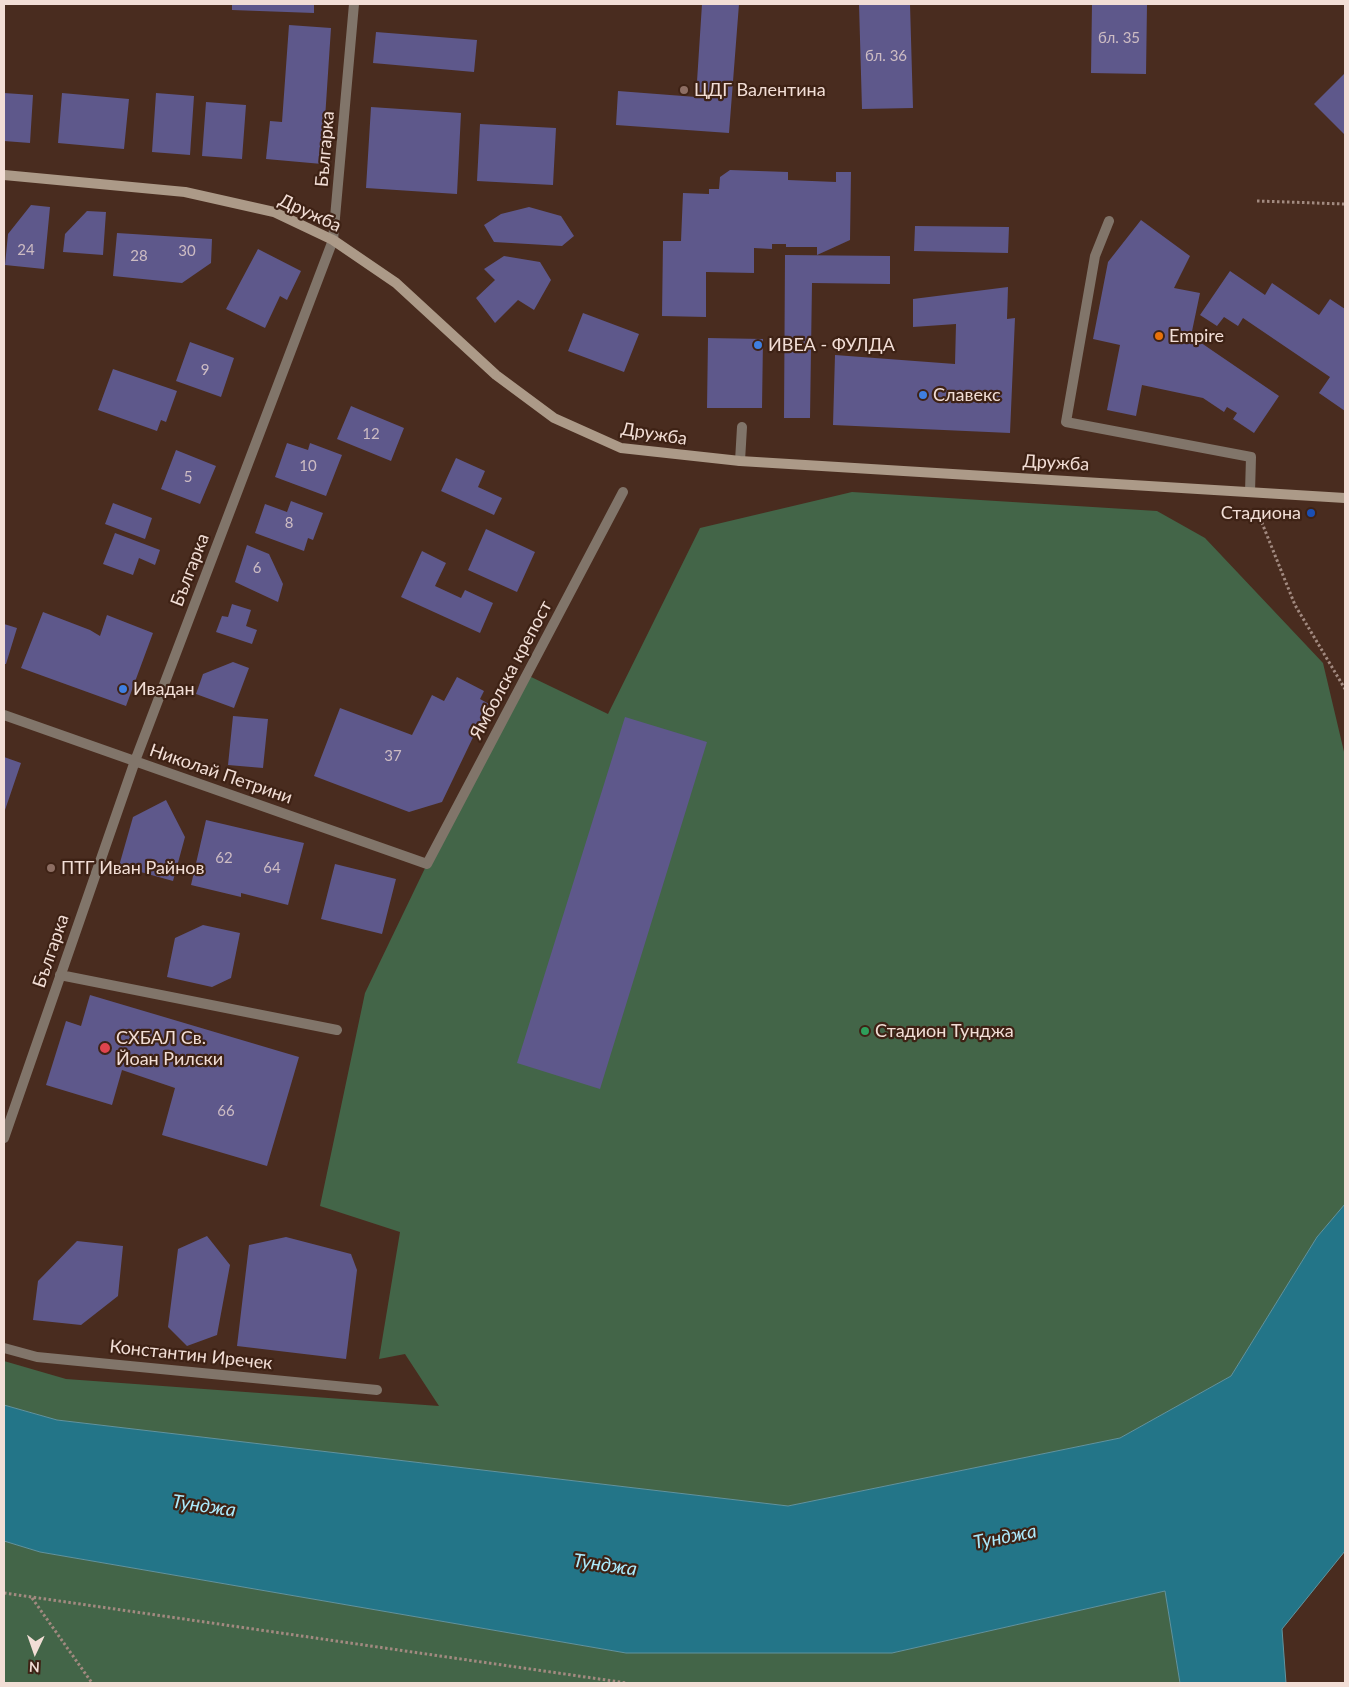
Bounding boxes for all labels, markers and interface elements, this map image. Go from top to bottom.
house number: бл. 35 [1098,29,1140,47]
house number: бл. 36 [865,47,907,65]
place label: ЦДГ Валентина [694,79,826,101]
marker: ЦДГ Валентина [678,84,690,96]
street label: Българка [311,110,339,188]
street label: Дружба [275,189,345,237]
house number: 24 [17,241,35,259]
house number: 30 [178,242,196,260]
house number: 28 [130,247,148,265]
place label: Empire [1169,325,1224,347]
marker: Empire [1153,330,1165,342]
place label: ИВЕА - ФУЛДА [768,334,895,356]
marker: ИВЕА - ФУЛДА [752,339,764,351]
house number: 9 [201,361,209,379]
place label: Славекс [933,384,1000,406]
marker: Славекс [917,389,929,401]
street label: Дружба [619,418,689,450]
house number: 12 [362,425,380,443]
street label: Дружба [1022,450,1090,476]
house number: 10 [299,457,317,475]
house number: 5 [184,468,192,486]
place label: Стадиона [1221,502,1301,524]
marker: Стадиона [1305,507,1317,519]
house number: 8 [285,514,293,532]
street label: Българка [166,531,214,609]
house number: 6 [253,559,261,577]
street label: Ямболска крепост [465,597,557,743]
place label: Ивадан [133,678,195,700]
marker: Ивадан [117,683,129,695]
street label: Николай Петрини [147,739,295,809]
house number: 37 [384,747,402,765]
house number: 62 [215,849,233,867]
place label: ПТГ Иван Райнов [61,857,204,879]
house number: 64 [263,859,281,877]
marker: ПТГ Иван Райнов [45,862,57,874]
street label: Българка [28,911,74,991]
place label: Стадион Тунджа [875,1020,1014,1042]
marker: Стадион Тунджа [859,1025,871,1037]
place label: СХБАЛ Св. Йоан Рилски [116,1027,223,1070]
marker: СХБАЛ Св. Йоан Рилски [98,1041,112,1055]
house number: 66 [217,1102,235,1120]
street label: Константин Иречек [108,1336,274,1374]
water label: Тунджа [171,1490,237,1522]
water label: Тунджа [971,1520,1039,1554]
water label: Тунджа [572,1549,638,1581]
north arrow [10,1627,60,1677]
text: N [28,1659,40,1676]

